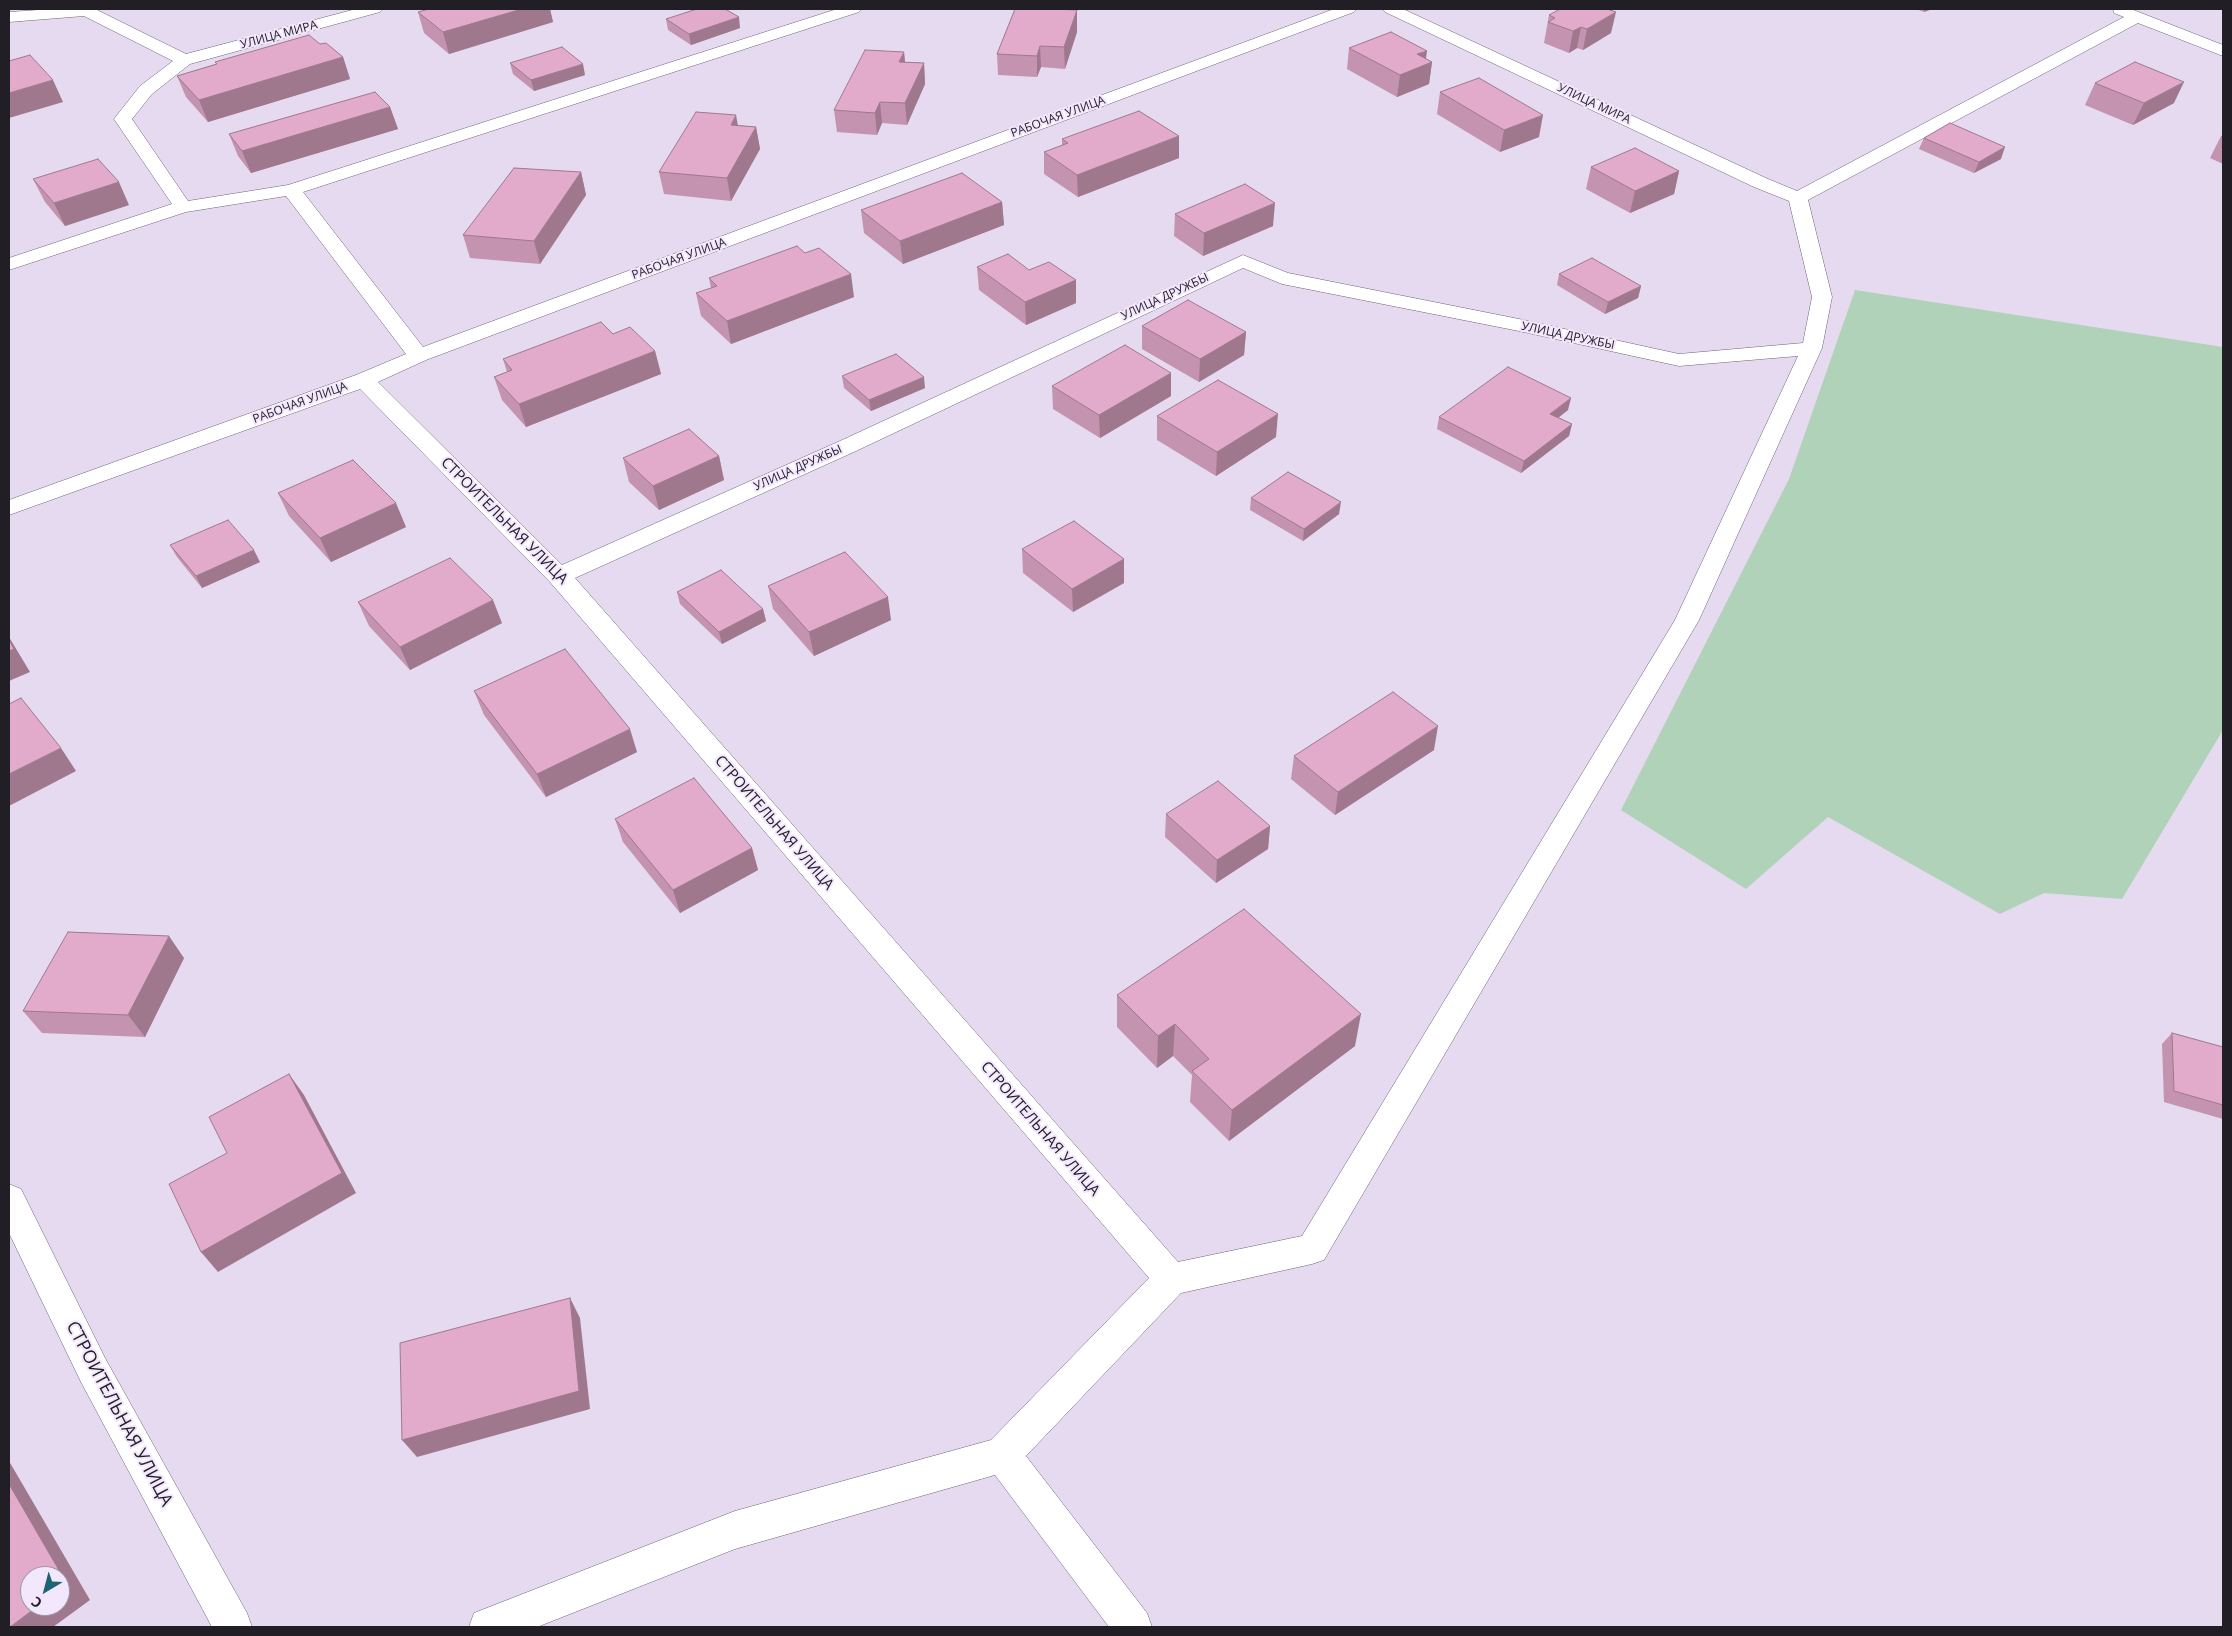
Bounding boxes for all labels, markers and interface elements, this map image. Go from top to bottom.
street label: УЛИЦА МИРА [239,18,319,52]
street label: УЛИЦА МИРА [1555,81,1633,127]
street label: РАБОЧАЯ УЛИЦА [1009,93,1107,141]
street label: РАБОЧАЯ УЛИЦА [630,235,728,283]
street label: УЛИЦА ДРУЖБЫ [1119,270,1211,324]
street label: УЛИЦА ДРУЖБЫ [1520,319,1616,353]
street label: РАБОЧАЯ УЛИЦА [251,379,349,427]
street label: УЛИЦА ДРУЖБЫ [752,442,844,494]
street label: СТРОИТЕЛЬНАЯ УЛИЦА [437,454,571,588]
street label: СТРОИТЕЛЬНАЯ УЛИЦА [711,752,837,894]
street label: СТРОИТЕЛЬНАЯ УЛИЦА [977,1058,1103,1200]
street label: СТРОИТЕЛЬНАЯ УЛИЦА [61,1318,177,1510]
north arrow [20,1566,70,1616]
text: С [27,1592,46,1613]

